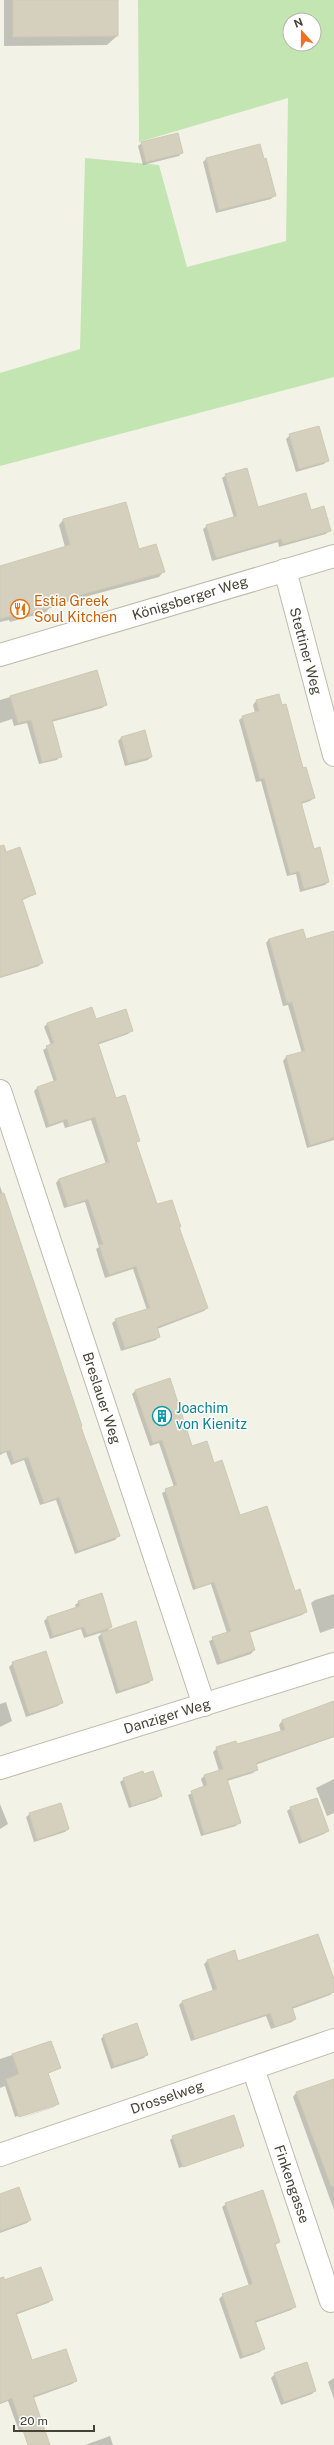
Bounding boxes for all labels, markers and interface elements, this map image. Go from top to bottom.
north arrow [282,12,322,52]
text: N [292,16,305,30]
street label: Königsberger Weg [130,573,250,623]
place label: Estia Greek Soul Kitchen [34,593,117,625]
restaurant icon: Estia Greek Soul Kitchen [9,598,31,620]
street label: Stettiner Weg [287,606,325,697]
street label: Breslauer Weg [80,1350,124,1446]
place label: Joachim von Kienitz [176,1400,247,1432]
building icon: Joachim von Kienitz [151,1405,173,1427]
street label: Danziger Weg [122,1695,213,1737]
street label: Drosselweg [128,2077,206,2117]
street label: Finkengasse [271,2143,313,2225]
scale bar [14,2407,94,2433]
text: 20 m [20,2414,48,2428]

